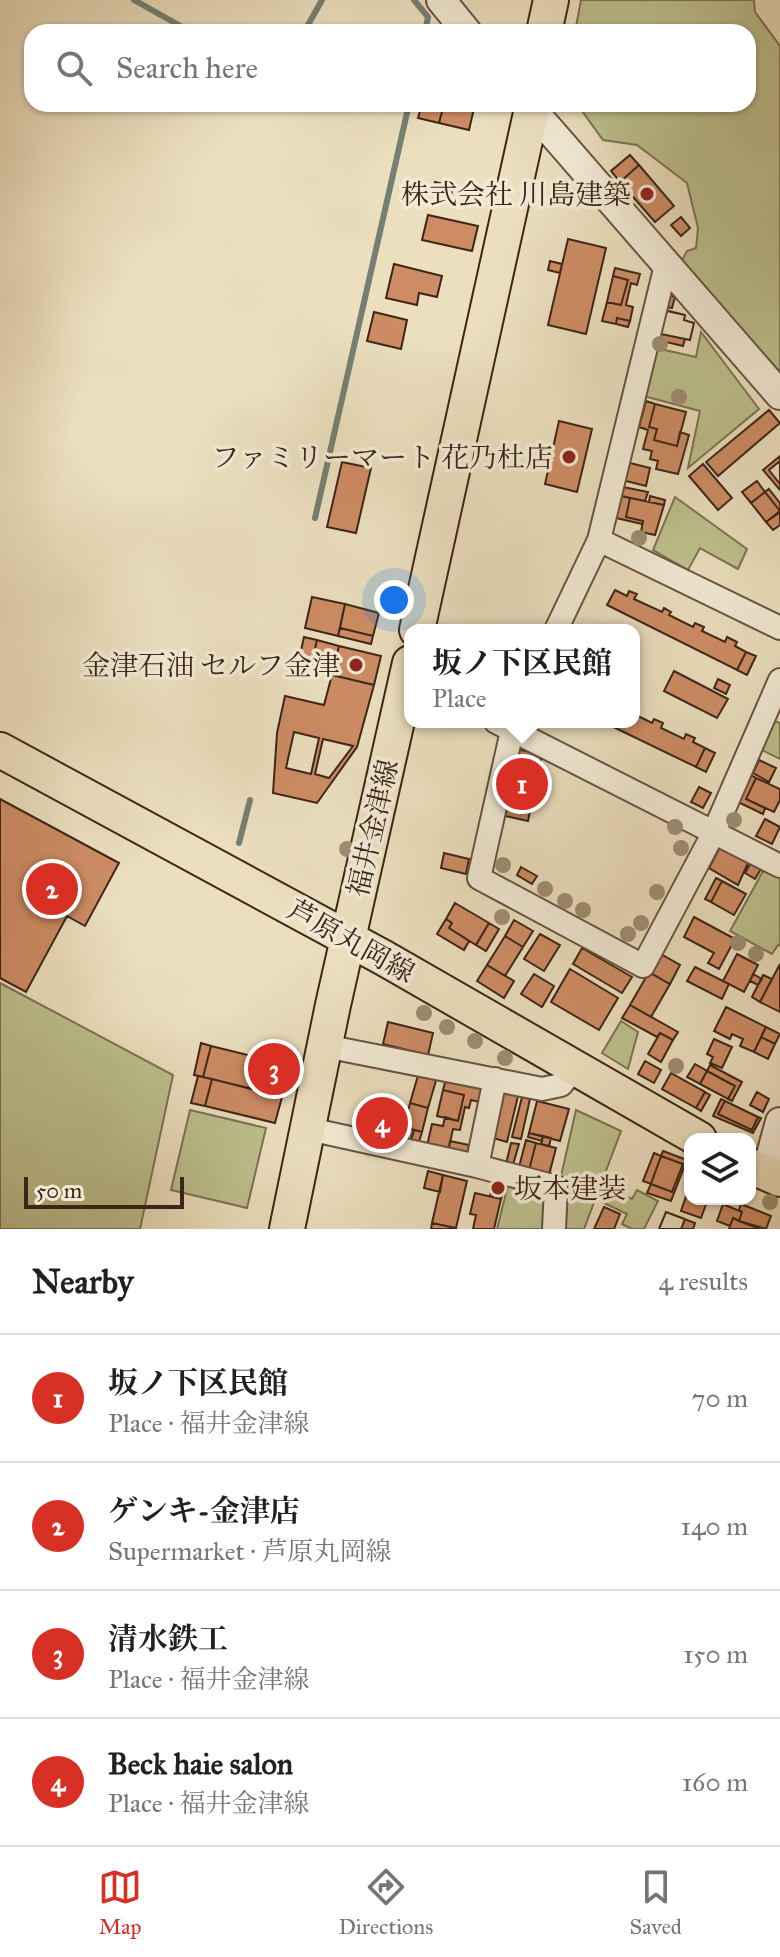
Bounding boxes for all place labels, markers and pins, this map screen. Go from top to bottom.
place label: 株式会社 川島建築 [401,177,631,212]
marker: 株式会社 川島建築 [638,185,656,203]
place label: ファミリーマート 花乃杜店 [212,440,553,475]
marker: ファミリーマート 花乃杜店 [560,448,578,466]
place label: 金津石油 セルフ金津 [82,648,340,683]
marker: 金津石油 セルフ金津 [347,656,365,674]
pin: 1 [496,754,548,814]
pin: 2 [26,859,78,919]
pin: 3 [248,1039,300,1099]
pin: 4 [356,1093,408,1153]
place label: 坂本建装 [514,1171,626,1206]
marker: 坂本建装 [489,1179,507,1197]

